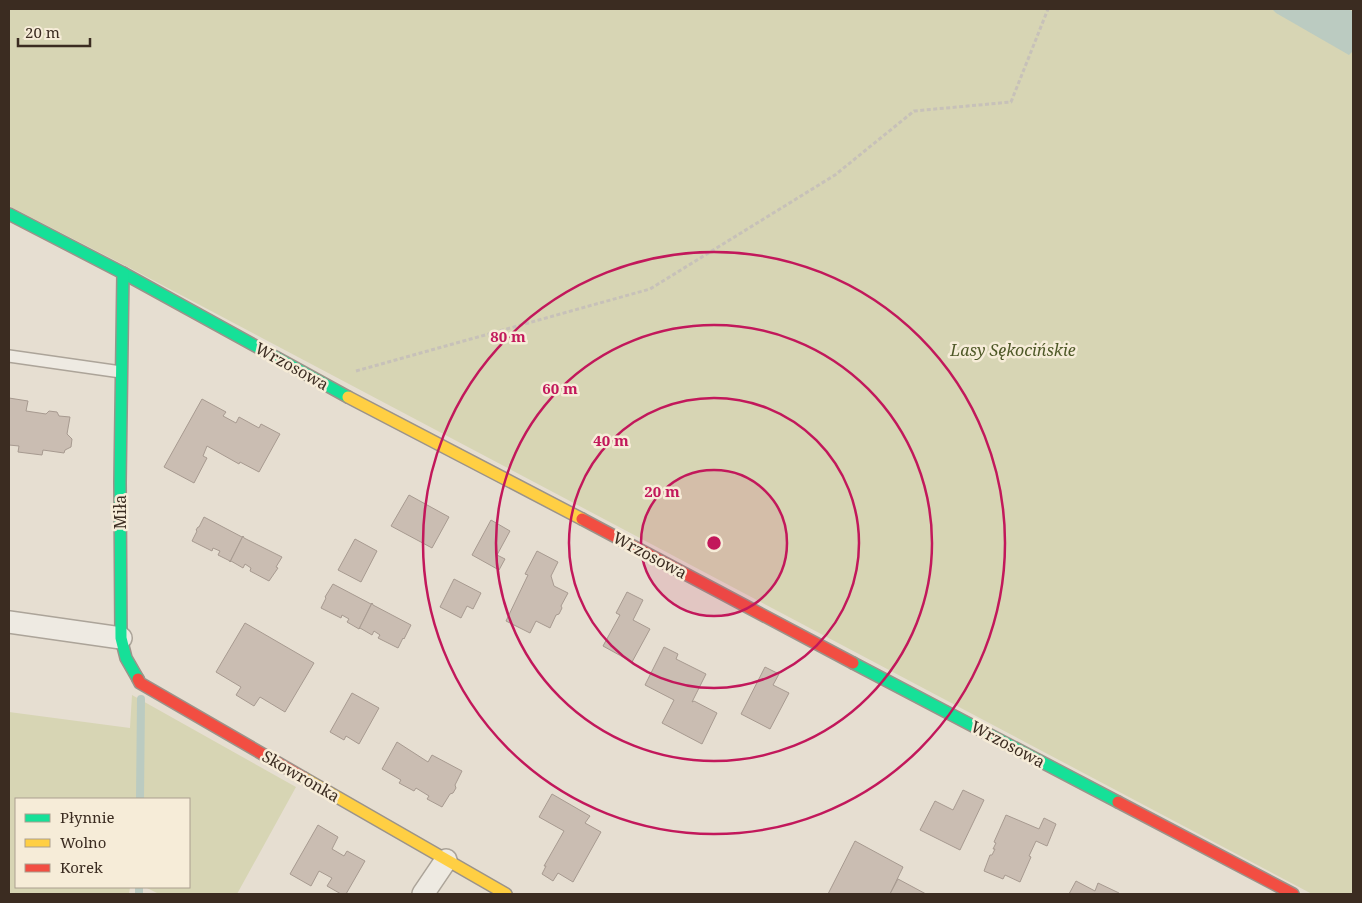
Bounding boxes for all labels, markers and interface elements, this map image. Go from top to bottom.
scale bar [18,15,90,47]
text: 20 m [25,22,60,42]
text: 80 m [490,326,526,346]
street label: Wrzosowa [251,337,333,395]
park label: Lasy Sękocińskie [949,339,1076,361]
text: 60 m [542,378,578,398]
text: 40 m [593,430,629,450]
text: 20 m [644,481,680,501]
street label: Miła [109,495,131,529]
street label: Wrzosowa [609,526,691,584]
centre of rings [705,534,723,552]
street label: Wrzosowa [967,715,1049,773]
street label: Skowronka [258,745,344,807]
legend [15,798,190,888]
text: Płynnie [60,807,115,827]
text: Wolno [60,832,106,852]
text: Korek [60,857,103,877]

